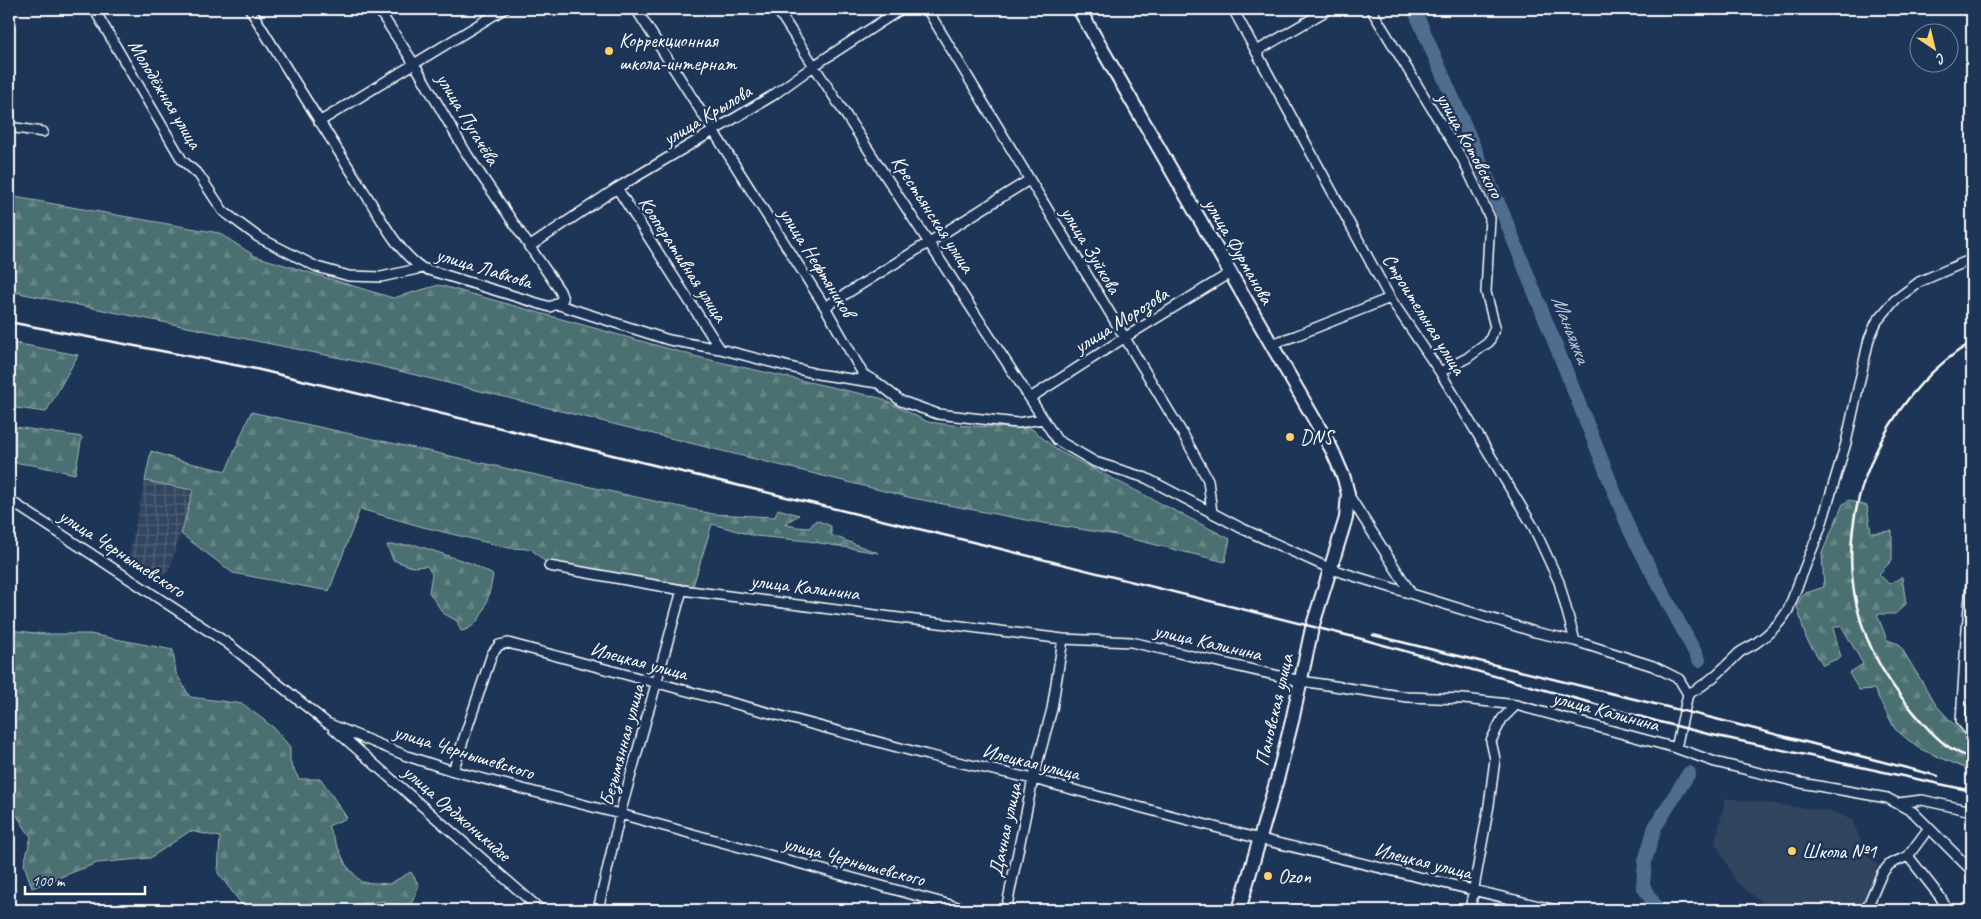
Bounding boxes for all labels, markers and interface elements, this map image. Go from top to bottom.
north arrow [1908,22,1958,72]
place label: Коррекционная школа-интернат [619,28,738,76]
street label: Молодёжная улица [123,35,209,155]
marker: Коррекционная школа-интернат [603,45,615,57]
text: С [1932,49,1949,68]
street label: улица Пугачёва [430,67,506,171]
street label: улица Крылова [657,78,758,152]
street label: улица Котовского [1430,87,1510,203]
street label: Крестьянская улица [886,151,981,278]
street label: Кооперативная улица [633,191,734,328]
street label: улица Фурманова [1198,193,1280,310]
street label: улица Зуйкова [1055,201,1128,300]
street label: улица Нефтяников [773,202,863,326]
street label: улица Лавкова [432,241,537,295]
street label: Строительная улица [1377,249,1472,381]
street label: улица Морозова [1068,281,1174,360]
water label: Маньяжка [1546,291,1597,369]
place label: DNS [1300,425,1336,450]
marker: DNS [1284,431,1296,443]
street label: улица Чернышевского [53,502,190,604]
street label: улица Калинина [748,568,862,606]
street label: улица Калинина [1151,617,1265,667]
street label: Илецкая улица [588,636,692,686]
street label: Пановская улица [1249,651,1299,768]
street label: Безымянная улица [594,680,652,809]
street label: улица Калинина [1549,685,1663,738]
street label: улица Чернышевского [390,719,538,785]
street label: Илецкая улица [980,738,1084,787]
street label: улица Орджоникидзе [397,759,517,868]
street label: Дачная улица [983,779,1028,879]
street label: улица Чернышевского [780,830,928,892]
street label: Илецкая улица [1372,837,1476,886]
place label: Школа №1 [1802,839,1877,864]
marker: Школа №1 [1786,845,1798,857]
scale bar [25,864,145,896]
place label: Ozon [1278,864,1312,889]
marker: Ozon [1262,870,1274,882]
text: 100 m [32,872,66,891]

